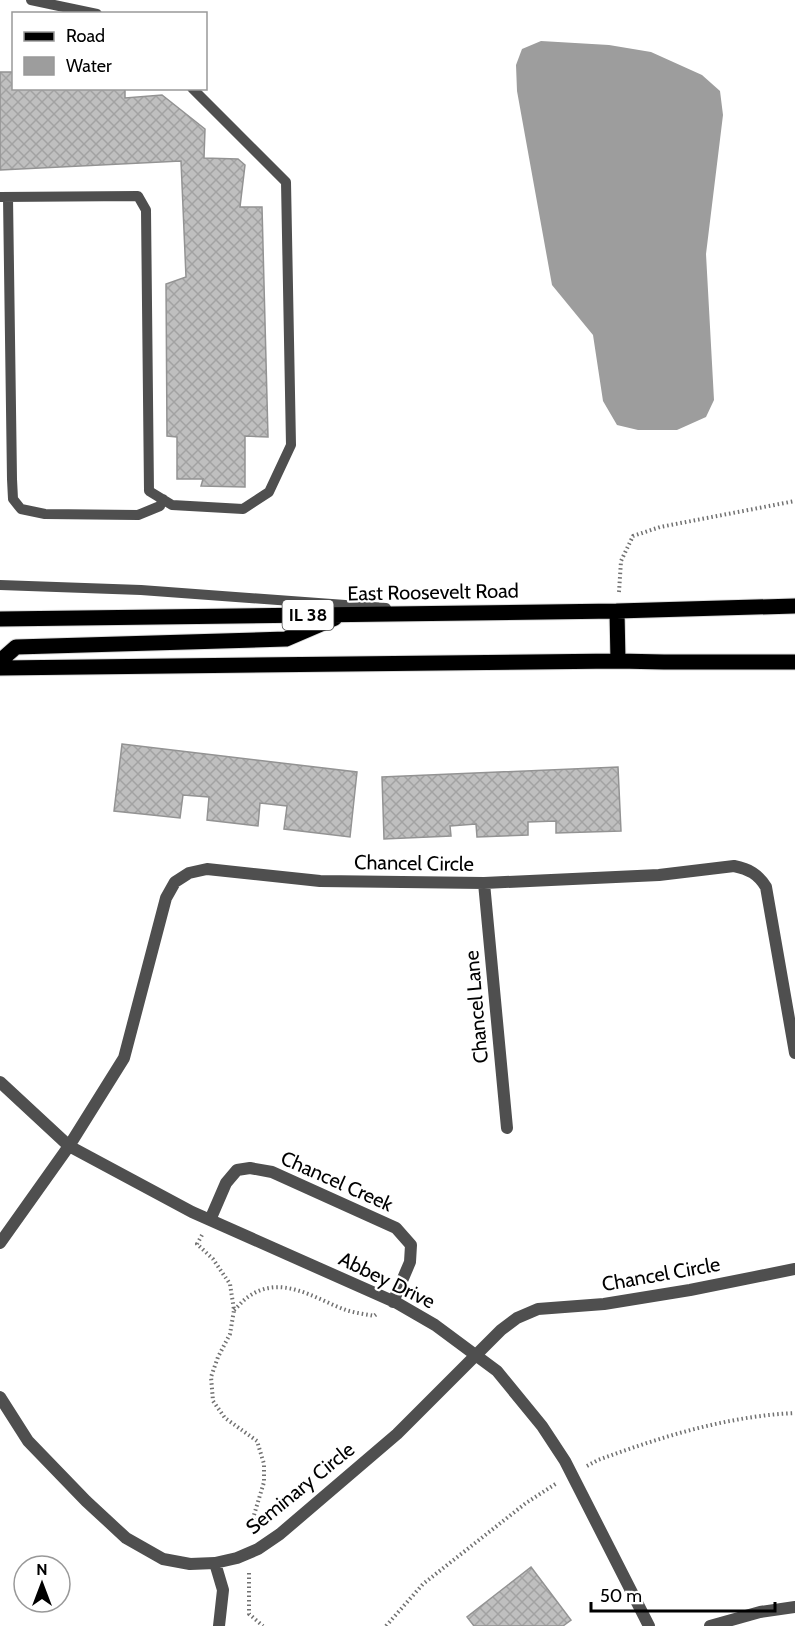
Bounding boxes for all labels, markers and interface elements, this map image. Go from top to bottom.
legend [12,12,207,90]
text: Road [66,25,105,47]
text: Water [66,55,112,77]
street label: East Roosevelt Road [347,579,519,605]
road number: IL 38 [282,600,334,630]
street label: Chancel Circle [354,850,474,876]
street label: Chancel Lane [459,949,493,1065]
street label: Chancel Creek [277,1146,397,1216]
street label: Abbey Drive [335,1246,439,1314]
street label: Chancel Circle [600,1252,722,1296]
street label: Seminary Circle [241,1437,359,1539]
north arrow [12,1554,72,1614]
text: N [36,1560,48,1579]
scale bar [591,1575,776,1613]
text: 50 m [600,1585,642,1607]

